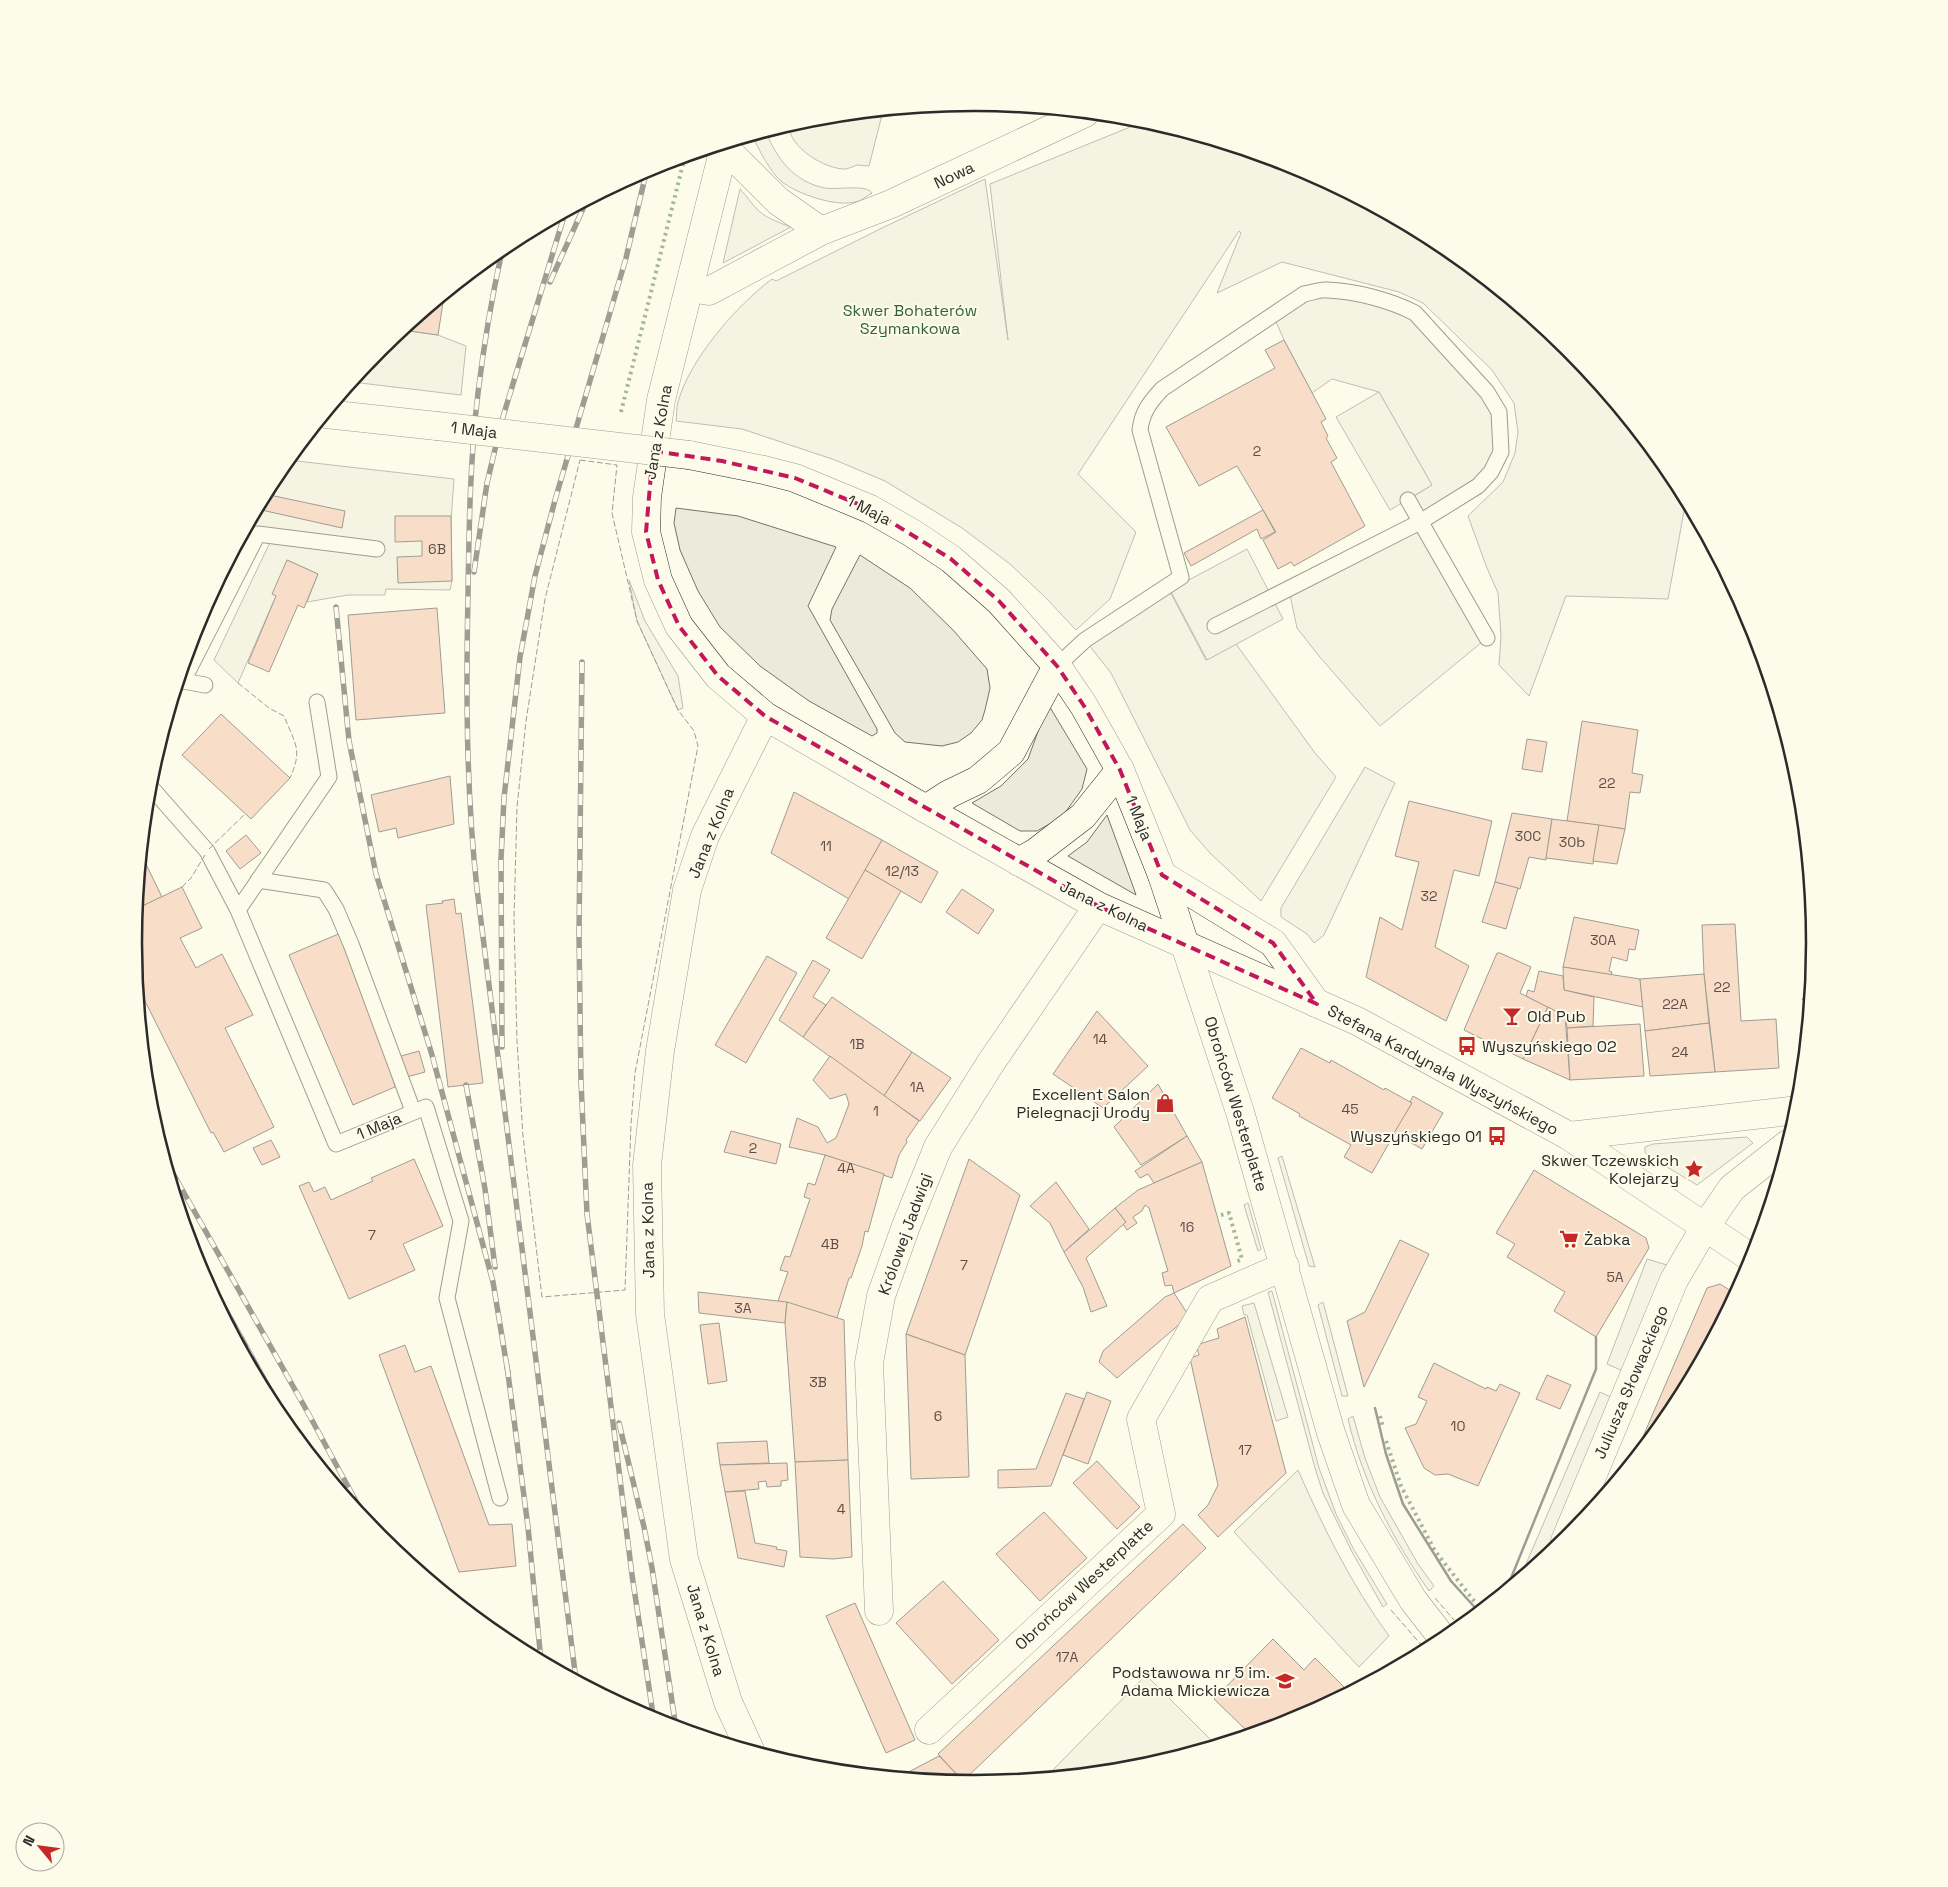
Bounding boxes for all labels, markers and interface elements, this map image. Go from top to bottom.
street label: Nowa [930,157,978,193]
park label: Skwer Bohaterów Szymankowa [843,300,977,339]
street label: Jana z Kolna [639,383,677,481]
street label: 1 Maja [449,417,499,443]
house number: 2 [1253,442,1261,460]
street label: 1 Maja [843,490,895,530]
house number: 6B [428,540,446,558]
house number: 22 [1599,774,1615,792]
street label: Jana z Kolna [683,785,739,881]
street label: 1 Maja [1120,792,1158,844]
house number: 30C [1515,827,1541,845]
house number: 30b [1559,833,1585,851]
house number: 11 [820,837,832,855]
house number: 12/13 [885,862,919,880]
street label: Jana z Kolna [1056,875,1152,937]
house number: 32 [1421,887,1437,905]
house number: 30A [1590,931,1616,949]
house number: 22 [1714,978,1730,996]
house number: 22A [1662,995,1688,1013]
street label: Stefana Kardynała Wyszyńskiego [1324,1000,1562,1140]
bar icon: Old Pub [1501,1005,1523,1027]
place label: Old Pub [1527,1006,1586,1027]
street label: Obrońców Westerplatte [1199,1014,1273,1194]
house number: 14 [1093,1030,1108,1048]
house number: 1B [849,1035,865,1053]
bus stop icon: Wyszyńskiego 02 [1456,1035,1478,1057]
place label: Wyszyńskiego 02 [1482,1036,1617,1057]
house number: 24 [1672,1043,1689,1061]
house number: 1A [910,1078,925,1096]
place label: Excellent Salon Pielegnacji Urody [1017,1084,1150,1123]
shop icon: Excellent Salon Pielegnacji Urody [1154,1092,1176,1114]
house number: 45 [1341,1100,1359,1118]
house number: 1 [873,1102,879,1120]
street label: 1 Maja [353,1107,405,1145]
bus stop icon: Wyszyńskiego 01 [1486,1125,1508,1147]
place label: Wyszyńskiego 01 [1350,1126,1482,1147]
house number: 2 [749,1139,757,1157]
place label: Skwer Tczewskich Kolejarzy [1541,1150,1679,1189]
place icon: Skwer Tczewskich Kolejarzy [1683,1158,1705,1180]
house number: 4A [837,1159,855,1177]
street label: Królowej Jadwigi [873,1170,937,1298]
street label: Jana z Kolna [637,1182,659,1278]
house number: 16 [1180,1218,1194,1236]
house number: 7 [368,1226,376,1244]
supermarket icon: Żabka [1558,1228,1580,1250]
place label: Żabka [1584,1229,1630,1250]
house number: 4B [821,1235,839,1253]
house number: 7 [960,1256,968,1274]
house number: 5A [1606,1268,1624,1286]
house number: 3A [734,1299,752,1317]
street label: Juliusza Słowackiego [1589,1302,1673,1462]
house number: 3B [809,1373,827,1391]
house number: 6 [934,1407,942,1425]
house number: 10 [1451,1417,1465,1435]
house number: 17 [1238,1441,1252,1459]
house number: 4 [837,1500,846,1518]
street label: Obrońców Westerplatte [1010,1515,1158,1655]
street label: Jana z Kolna [682,1581,730,1679]
house number: 17A [1056,1648,1078,1666]
place label: Podstawowa nr 5 im. Adama Mickiewicza [1112,1662,1270,1701]
school or university icon: Podstawowa nr 5 im. Adama Mickiewicza [1274,1670,1296,1692]
north arrow [15,1822,65,1872]
text: N [18,1832,39,1849]

